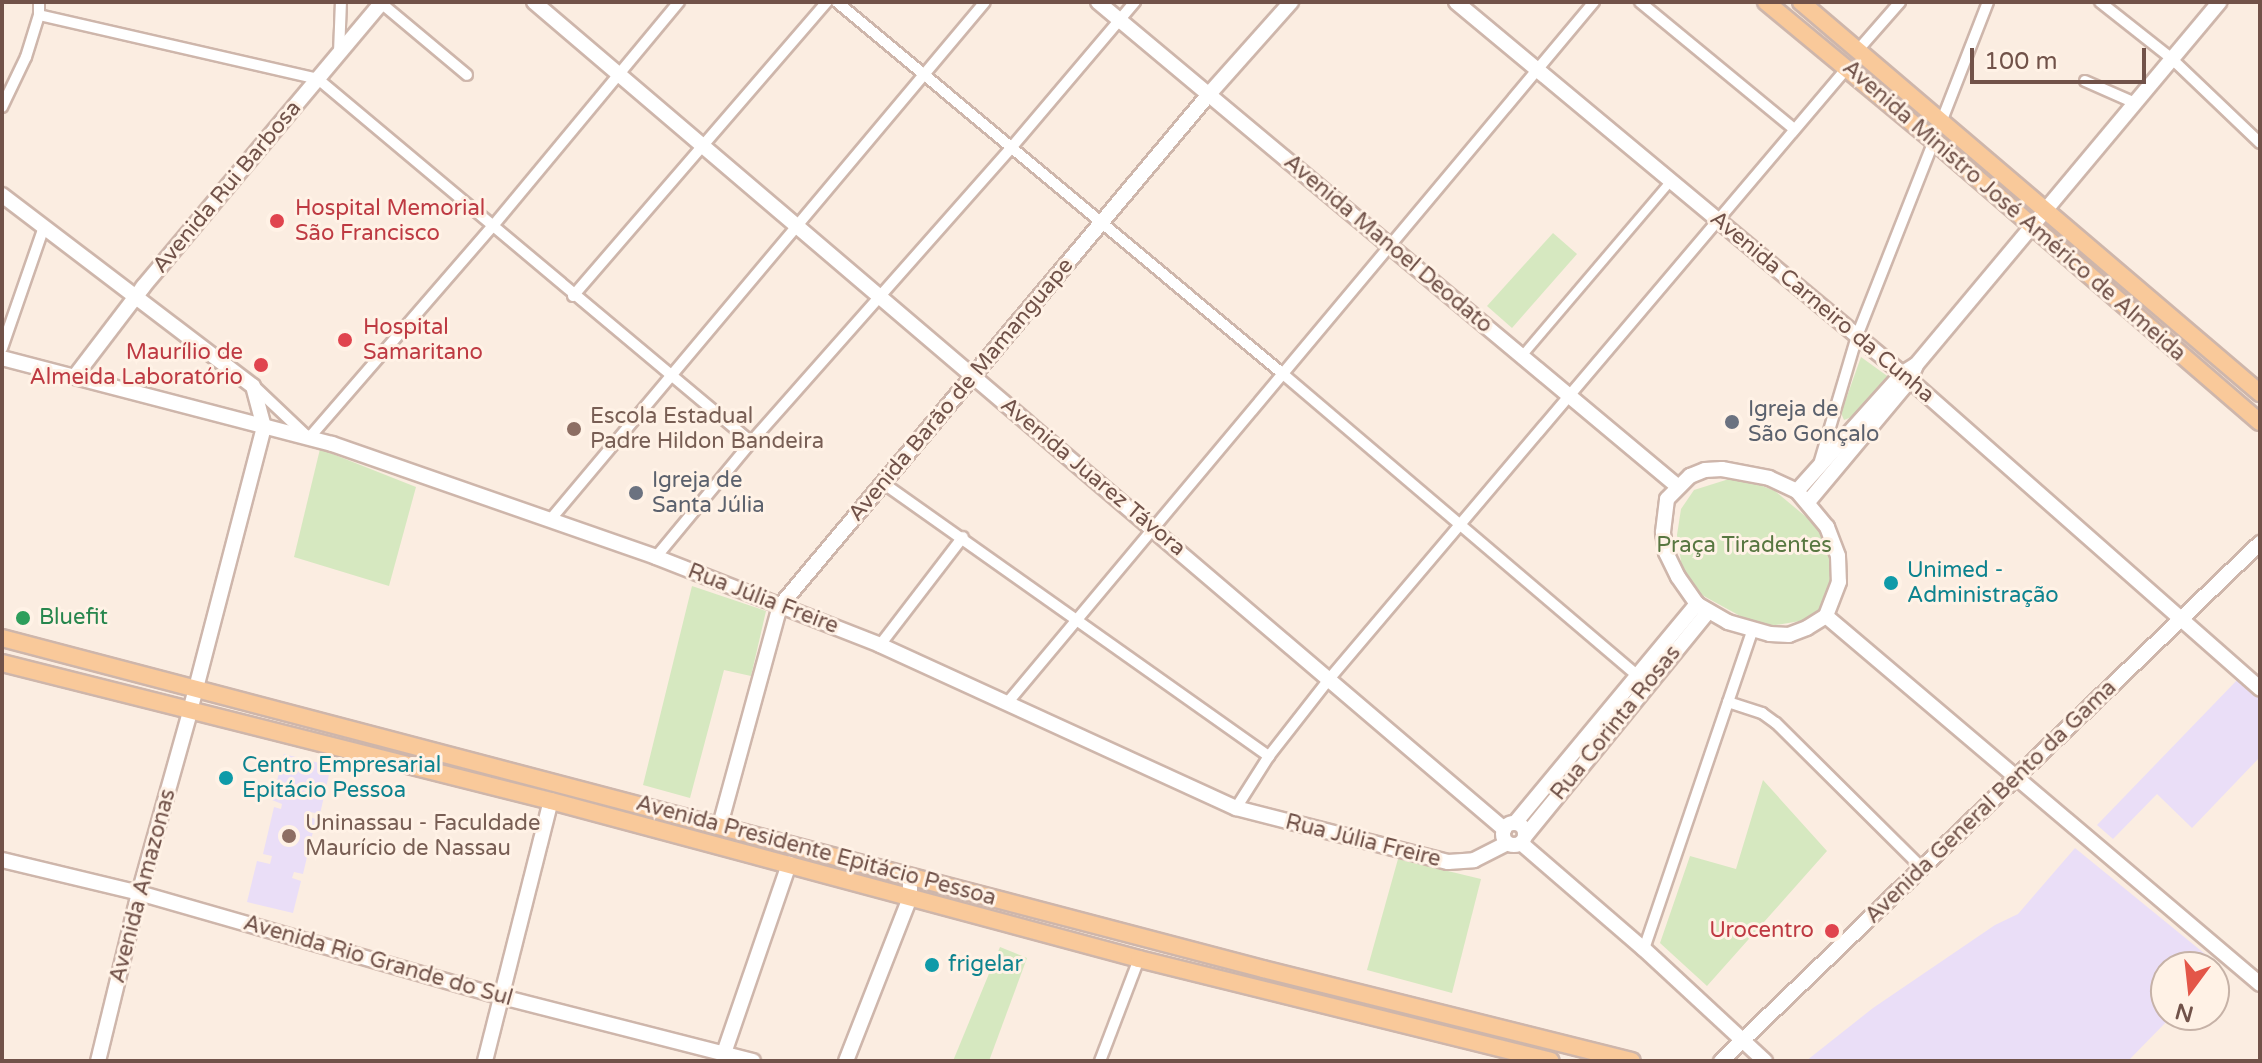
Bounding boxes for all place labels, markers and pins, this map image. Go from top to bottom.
place label: Hospital Memorial São Francisco [295,195,485,246]
marker: Hospital Memorial São Francisco [266,210,288,232]
place label: Hospital Samaritano [363,314,483,366]
marker: Hospital Samaritano [334,329,356,351]
place label: Maurílio de Almeida Laboratório [29,339,243,390]
marker: Maurílio de Almeida Laboratório [250,354,272,376]
place label: Igreja de São Gonçalo [1748,396,1879,448]
place label: Escola Estadual Padre Hildon Bandeira [590,403,824,454]
marker: Igreja de São Gonçalo [1723,413,1741,431]
marker: Escola Estadual Padre Hildon Bandeira [565,420,583,438]
place label: Igreja de Santa Júlia [652,467,765,518]
marker: Igreja de Santa Júlia [627,484,645,502]
place label: Unimed - Administração [1907,557,2059,608]
marker: Unimed - Administração [1882,574,1900,592]
place label: Bluefit [39,605,108,631]
marker: Bluefit [14,609,32,627]
place label: Centro Empresarial Epitácio Pessoa [242,752,441,804]
marker: Centro Empresarial Epitácio Pessoa [217,769,235,787]
place label: Uninassau - Faculdade Maurício de Nassau [305,810,540,862]
marker: Uninassau - Faculdade Maurício de Nassau [280,827,298,845]
place label: Urocentro [1709,918,1814,944]
marker: Urocentro [1821,920,1843,942]
place label: frigelar [948,952,1023,978]
marker: frigelar [923,956,941,974]

